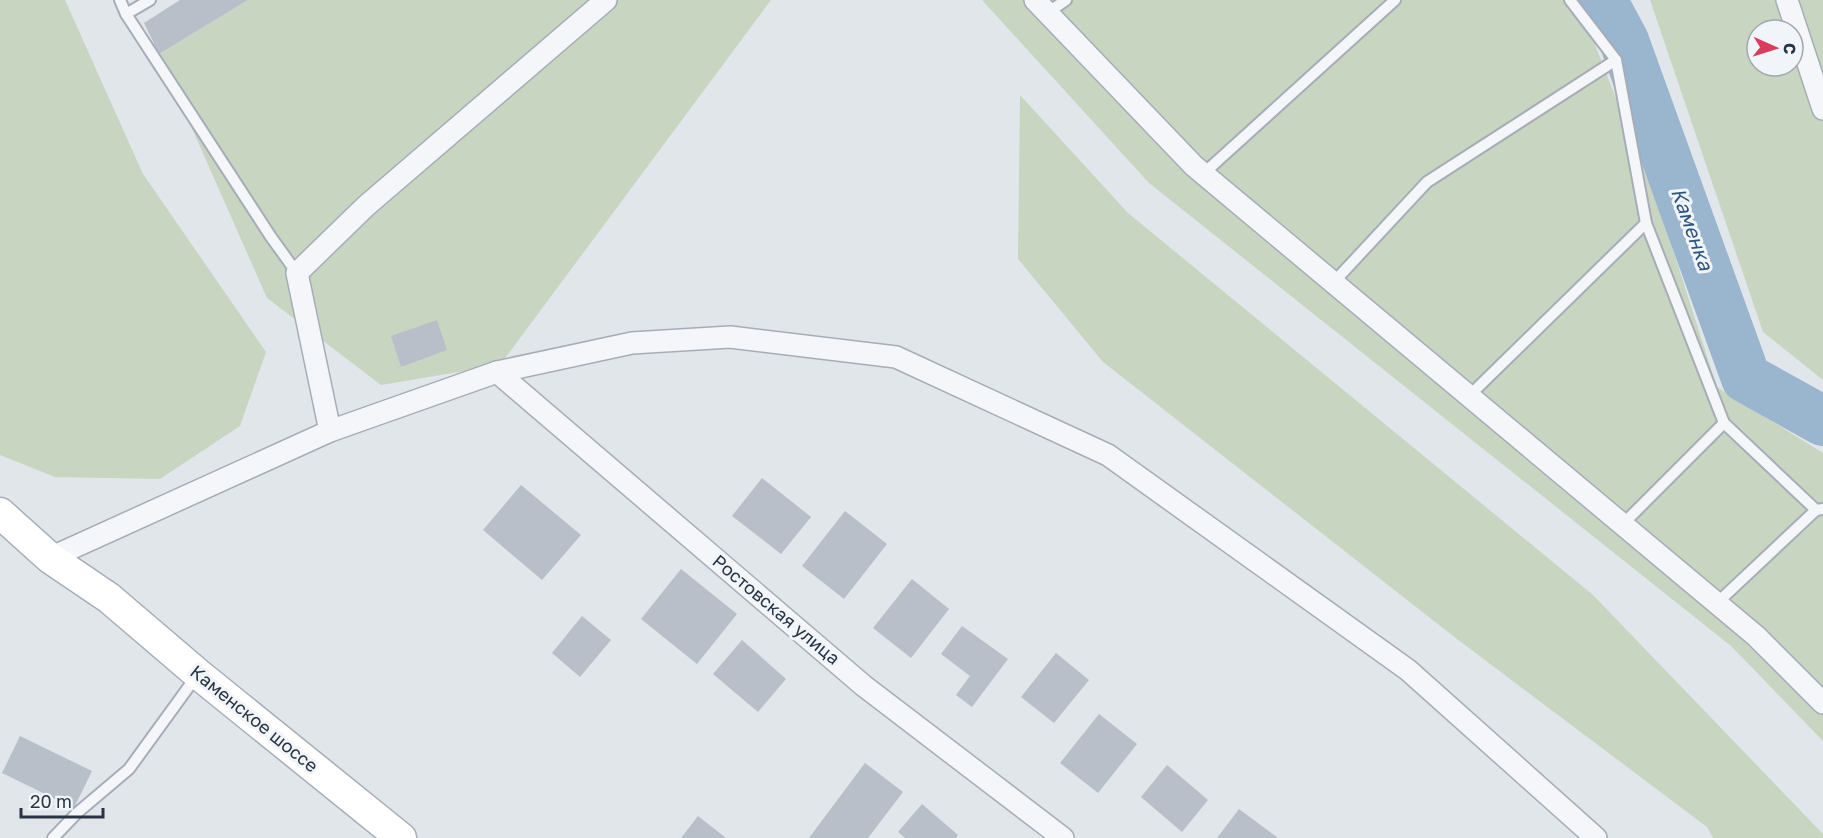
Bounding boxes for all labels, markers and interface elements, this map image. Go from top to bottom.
north arrow [1745,18,1805,78]
text: С [1780,43,1800,55]
water label: Каменка [1667,184,1719,274]
street label: Ростовская улица [708,550,845,669]
street label: Каменское шоссе [186,660,323,776]
scale bar [21,781,104,819]
text: 20 m [30,790,72,812]

